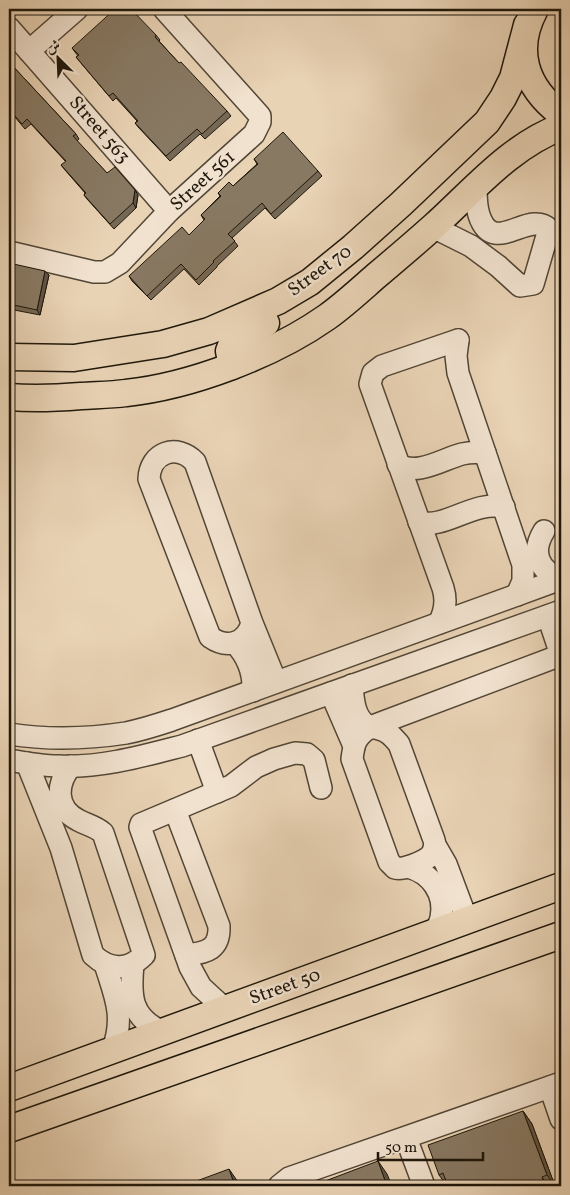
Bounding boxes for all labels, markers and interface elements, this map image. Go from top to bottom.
north arrow [32,32,82,82]
text: ش [43,36,64,59]
street label: Street 563 [62,91,136,169]
street label: Street 561 [165,145,241,217]
street label: Street 70 [283,239,357,303]
street label: Street 50 [246,962,324,1012]
scale bar [378,1130,482,1162]
text: 50 m [385,1138,417,1159]

